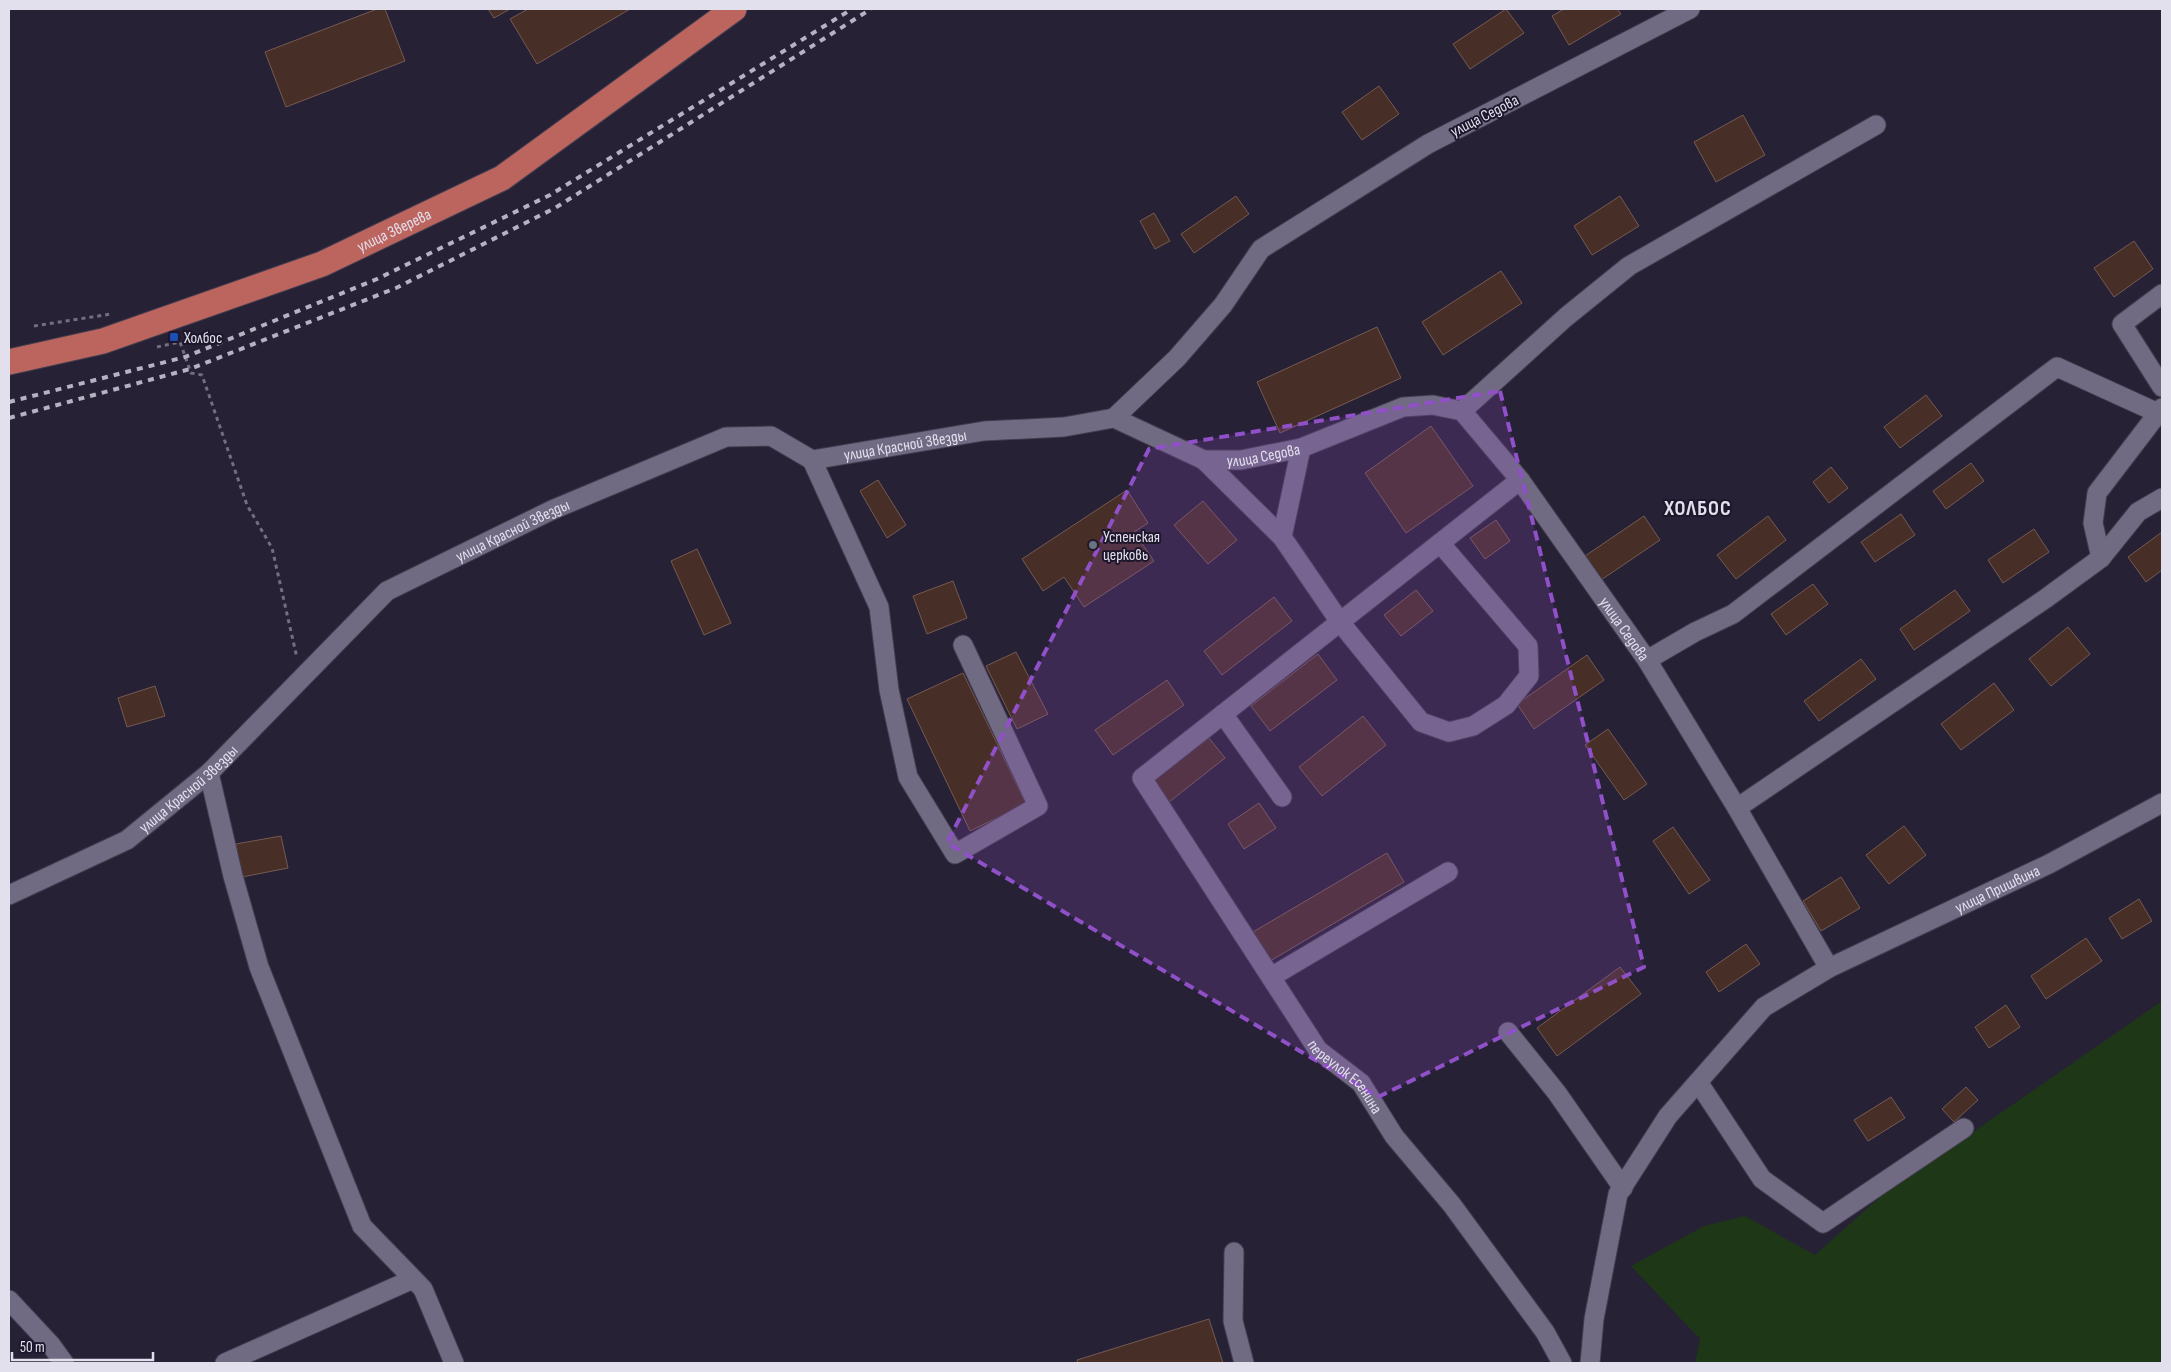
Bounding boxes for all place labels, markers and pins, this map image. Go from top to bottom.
place label: Холбос [183,329,222,348]
marker: Холбос [168,331,180,343]
place label: Успенская церковь [1103,528,1160,565]
marker: Успенская церковь [1087,539,1099,551]

